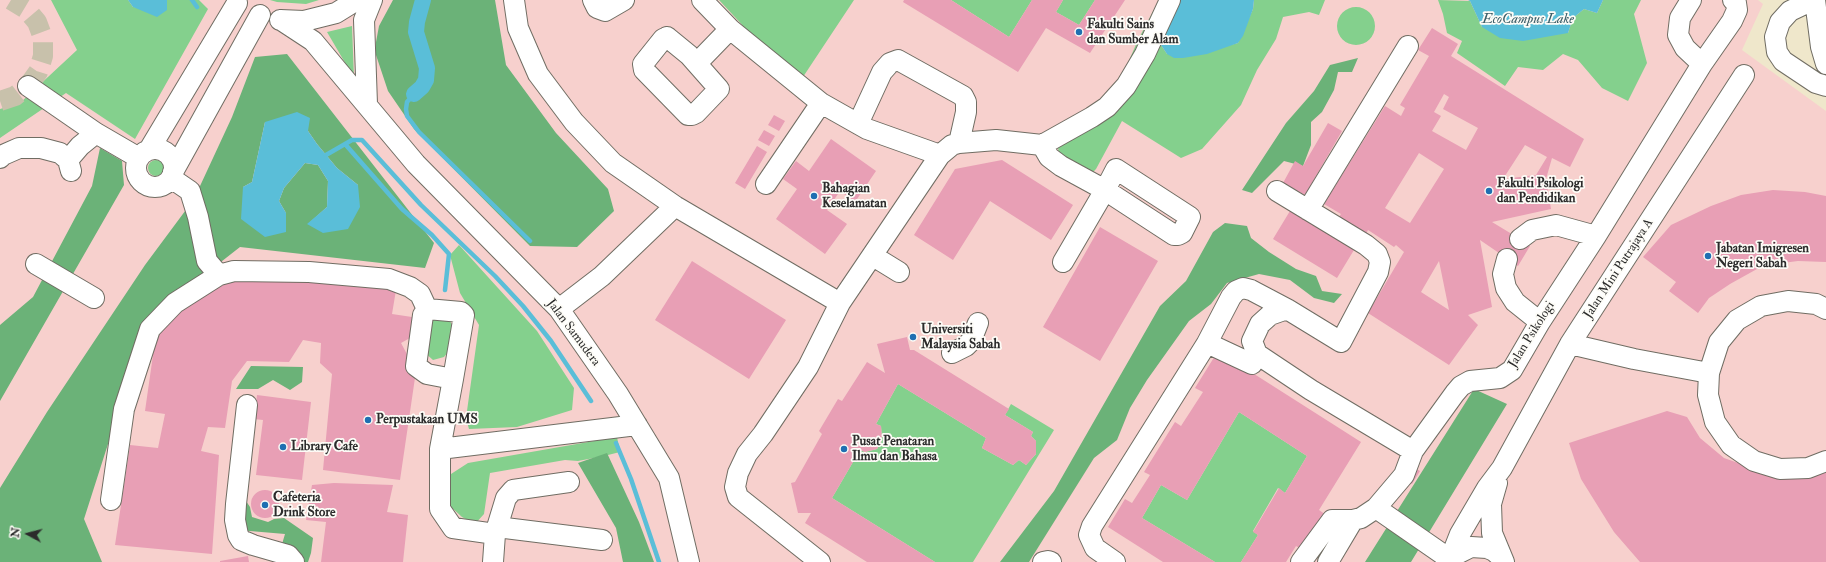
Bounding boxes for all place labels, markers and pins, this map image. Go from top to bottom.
place label: Fakulti Sains dan Sumber Alam [1087,17,1179,48]
marker: Fakulti Sains dan Sumber Alam [1074,27,1084,37]
place label: Fakulti Psikologi dan Pendidikan [1497,176,1583,207]
place label: Bahagian Keselamatan [822,181,887,212]
marker: Fakulti Psikologi dan Pendidikan [1484,186,1494,196]
marker: Bahagian Keselamatan [809,191,819,201]
place label: Jabatan Imigresen Negeri Sabah [1716,241,1809,272]
marker: Jabatan Imigresen Negeri Sabah [1703,251,1713,261]
place label: Universiti Malaysia Sabah [921,322,1000,353]
marker: Universiti Malaysia Sabah [908,332,918,342]
place label: Perpustakaan UMS [376,412,478,428]
marker: Perpustakaan UMS [363,415,373,425]
place label: Pusat Penataran Ilmu dan Bahasa [852,434,937,465]
place label: Library Cafe [291,439,358,455]
marker: Library Cafe [278,442,288,452]
marker: Pusat Penataran Ilmu dan Bahasa [839,444,849,454]
place label: Cafeteria Drink Store [273,490,335,521]
marker: Cafeteria Drink Store [260,500,270,510]

